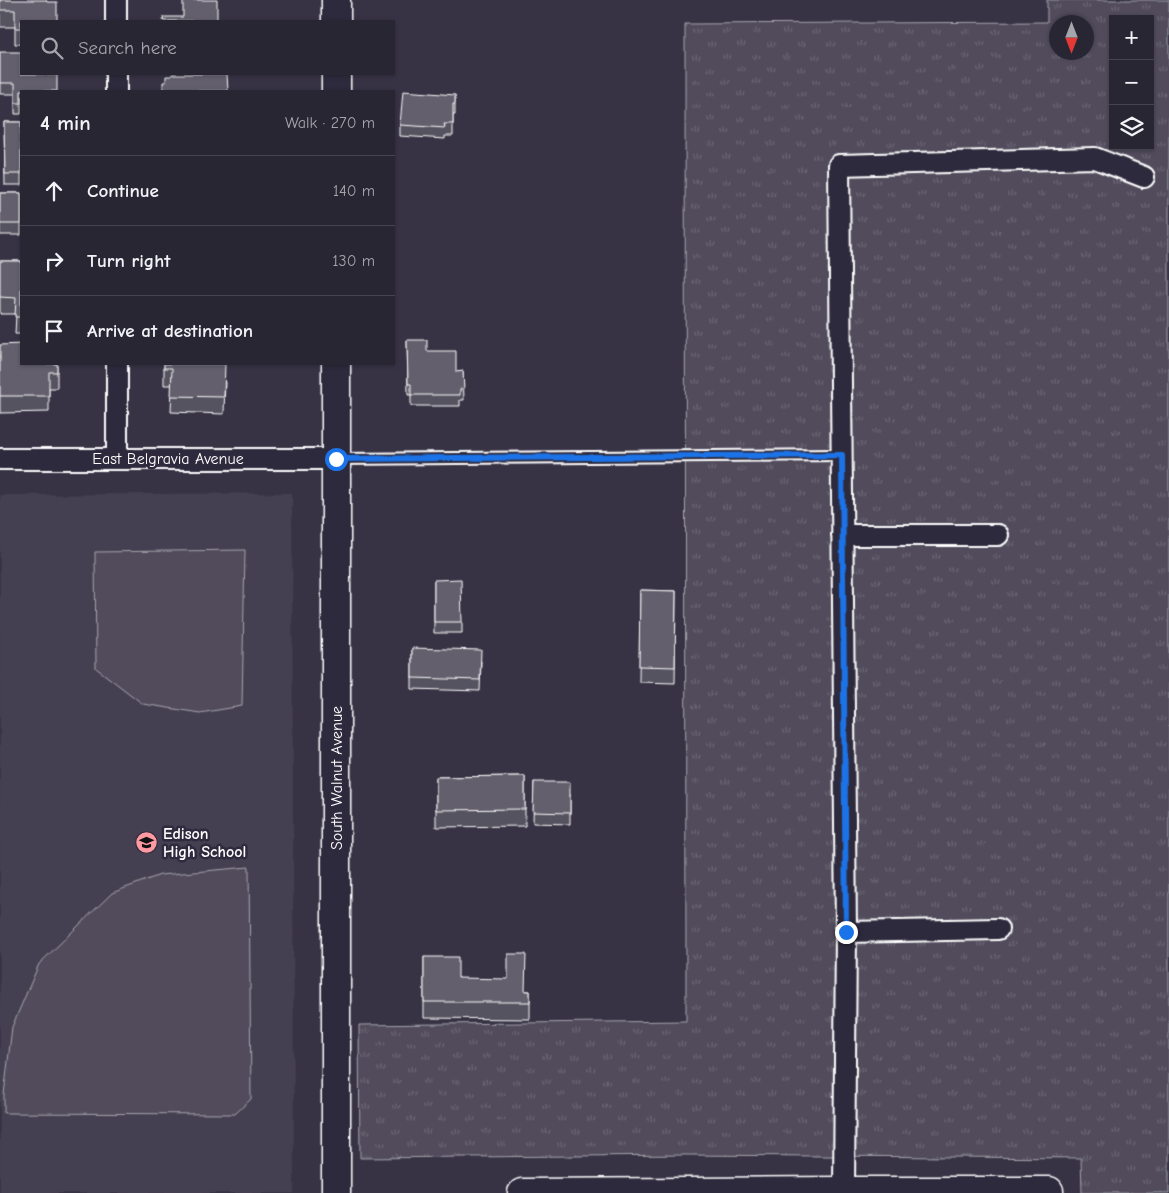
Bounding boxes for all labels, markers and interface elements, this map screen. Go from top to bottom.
north arrow [1049,15,1094,60]
map controls [1109,15,1154,150]
button: + [1109,15,1154,60]
search box [20,20,395,75]
icon: search [38,34,66,62]
text: Search here [78,37,177,59]
button: − [1109,60,1154,105]
button: layers [1109,105,1154,150]
text: 4 min [40,111,91,135]
text: Walk · 270 m [285,114,375,132]
icon: ahead [40,177,68,205]
text: Continue [87,180,159,202]
text: 140 m [333,182,375,200]
icon: right [40,247,68,275]
text: Turn right [87,250,171,272]
text: 130 m [332,252,375,270]
icon: arrive [40,317,68,345]
text: Arrive at destination [87,320,253,342]
route start [325,448,348,471]
street label: East Belgravia Avenue [92,450,244,468]
street label: South Walnut Avenue [328,706,346,850]
place label: Edison High School [163,825,246,861]
school or university icon: Edison High School [135,830,159,854]
route end [835,921,858,944]

